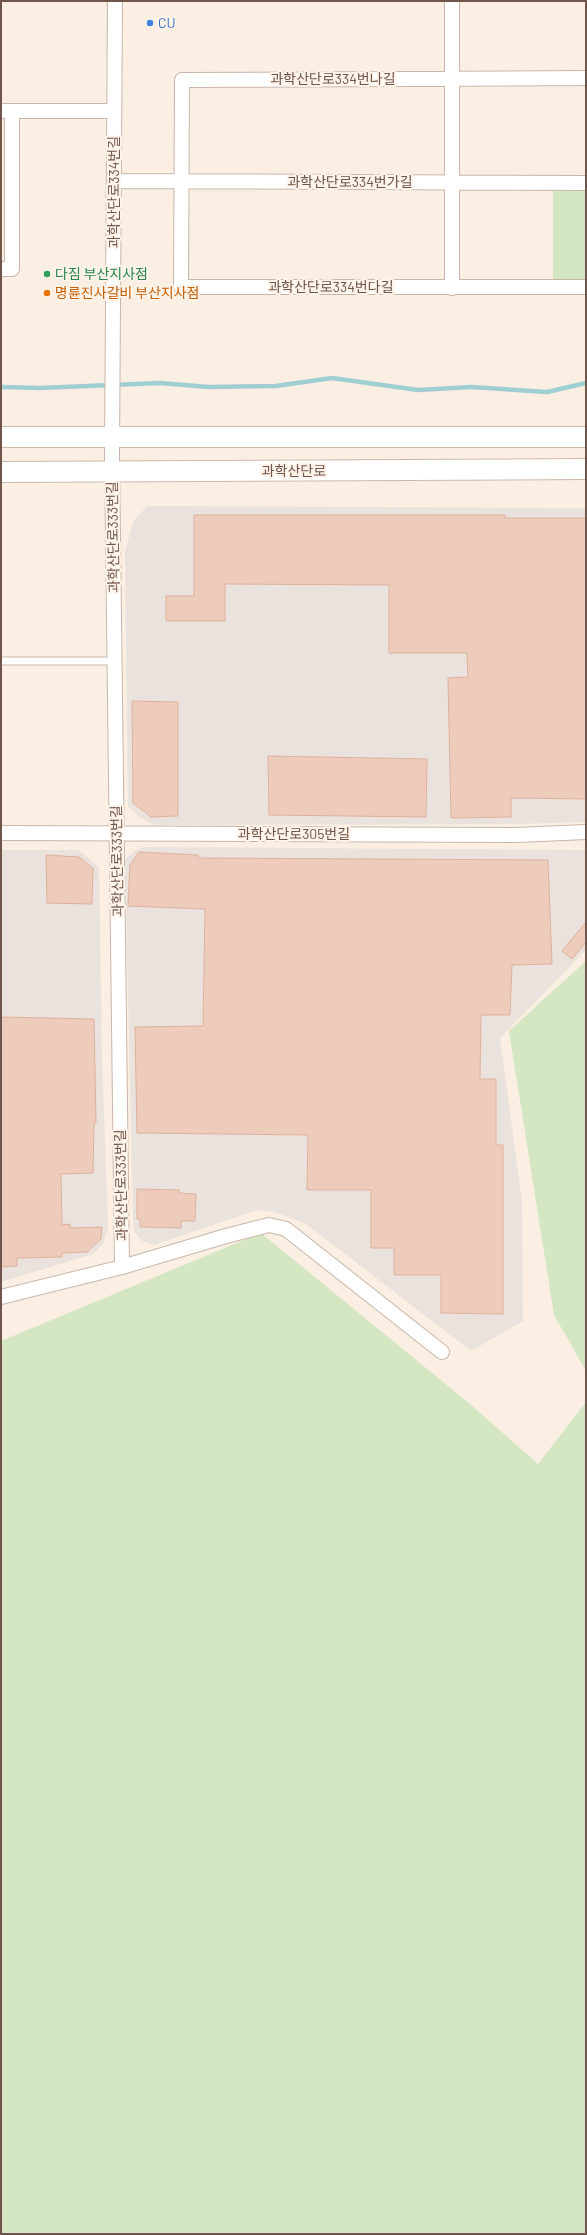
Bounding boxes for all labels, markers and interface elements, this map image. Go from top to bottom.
place label: CU [158,14,176,31]
marker: CU [145,18,155,28]
street label: 과학산단로334번나길 [270,70,396,87]
street label: 과학산단로334번길 [105,136,122,248]
street label: 과학산단로334번가길 [287,173,413,190]
place label: 다짐 부산지사점 [55,265,148,282]
marker: 다짐 부산지사점 [42,269,52,279]
street label: 과학산단로334번다길 [268,278,394,295]
place label: 명륜진사갈비 부산지사점 [55,284,199,301]
marker: 명륜진사갈비 부산지사점 [42,288,52,298]
street label: 과학산단로 [262,462,326,479]
street label: 과학산단로333번길 [103,481,122,593]
street label: 과학산단로333번길 [107,805,126,917]
street label: 과학산단로305번길 [238,825,350,842]
street label: 과학산단로333번길 [111,1129,130,1241]

